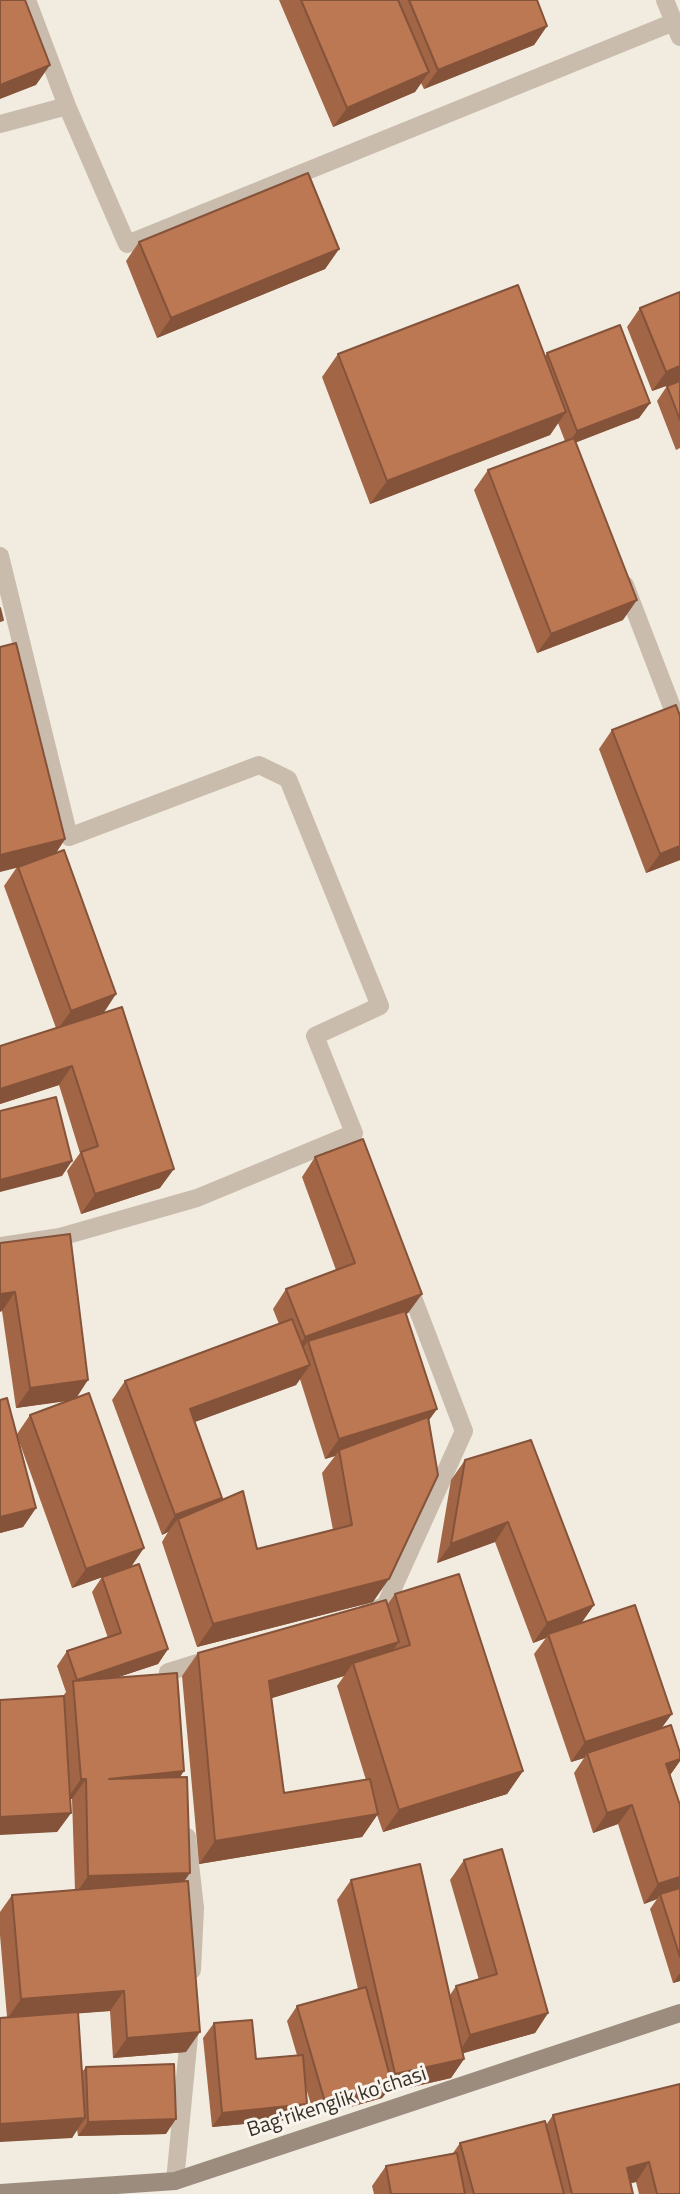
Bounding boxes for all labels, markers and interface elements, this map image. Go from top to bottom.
street label: Bag'rikenglik ko'chasi [244,2062,430,2144]

